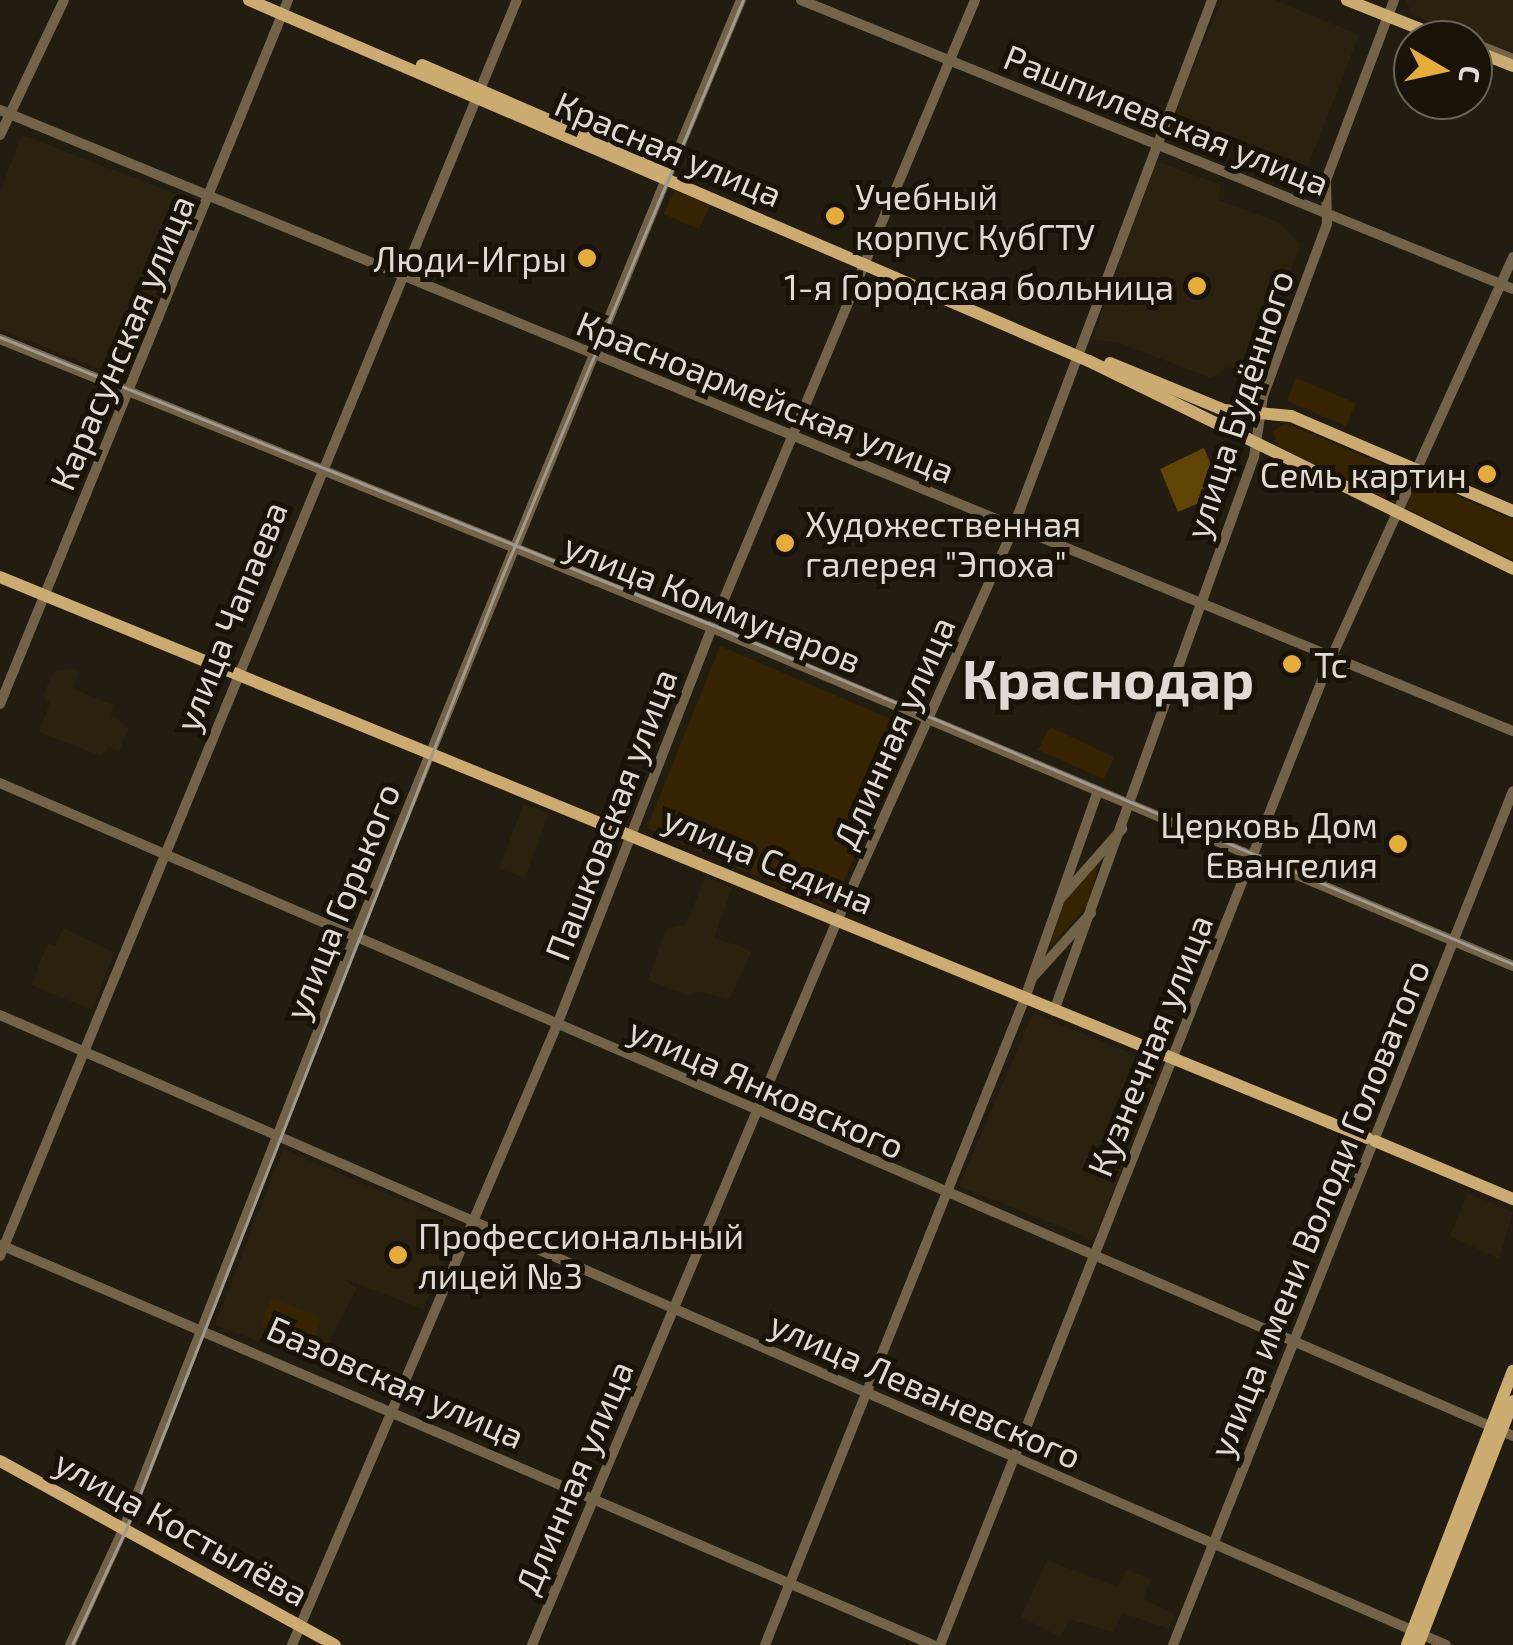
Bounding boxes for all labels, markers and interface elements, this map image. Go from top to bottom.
north arrow [1393,20,1493,120]
street label: Рашпилевская улица [998,35,1336,203]
text: С [1453,64,1489,85]
street label: Красная улица [549,81,789,215]
place label: Учебный корпус КубГТУ [855,175,1095,257]
street label: Карасунская улица [40,188,202,496]
marker: Учебный корпус КубГТУ [824,205,846,227]
place label: Люди-Игры [374,237,567,279]
marker: Люди-Игры [576,247,598,269]
place label: 1-я Городская больница [784,265,1174,307]
street label: улица Будённого [1175,265,1301,543]
marker: 1-я Городская больница [1184,273,1210,299]
street label: Красноармейская улица [571,301,961,491]
place label: Семь картин [1260,453,1467,495]
marker: Семь картин [1476,463,1498,485]
street label: улица Чапаева [165,495,295,737]
place label: Художественная галерея "Эпоха" [805,502,1081,584]
street label: улица Коммунаров [558,523,868,681]
marker: Художественная галерея "Эпоха" [774,532,796,554]
street label: Длинная улица [823,610,963,854]
place label: Тс [1314,643,1348,685]
district label: Краснодар [962,645,1254,711]
marker: Тс [1279,651,1305,677]
street label: Пашковская улица [535,662,685,966]
street label: улица Горького [274,777,408,1025]
street label: улица Седина [657,796,881,922]
place label: Церковь Дом Евангелия [1160,803,1378,885]
marker: Церковь Дом Евангелия [1387,833,1409,855]
street label: Кузнечная улица [1077,908,1221,1182]
street label: улица имени Володи Головатого [1199,953,1437,1463]
street label: улица Янковского [623,1007,911,1167]
place label: Профессиональный лицей №3 [418,1214,744,1296]
marker: Профессиональный лицей №3 [387,1244,409,1266]
street label: улица Леваневского [764,1301,1088,1477]
street label: Базовская улица [261,1306,531,1456]
street label: Длинная улица [505,1354,641,1600]
street label: улица Костылёва [48,1440,316,1614]

